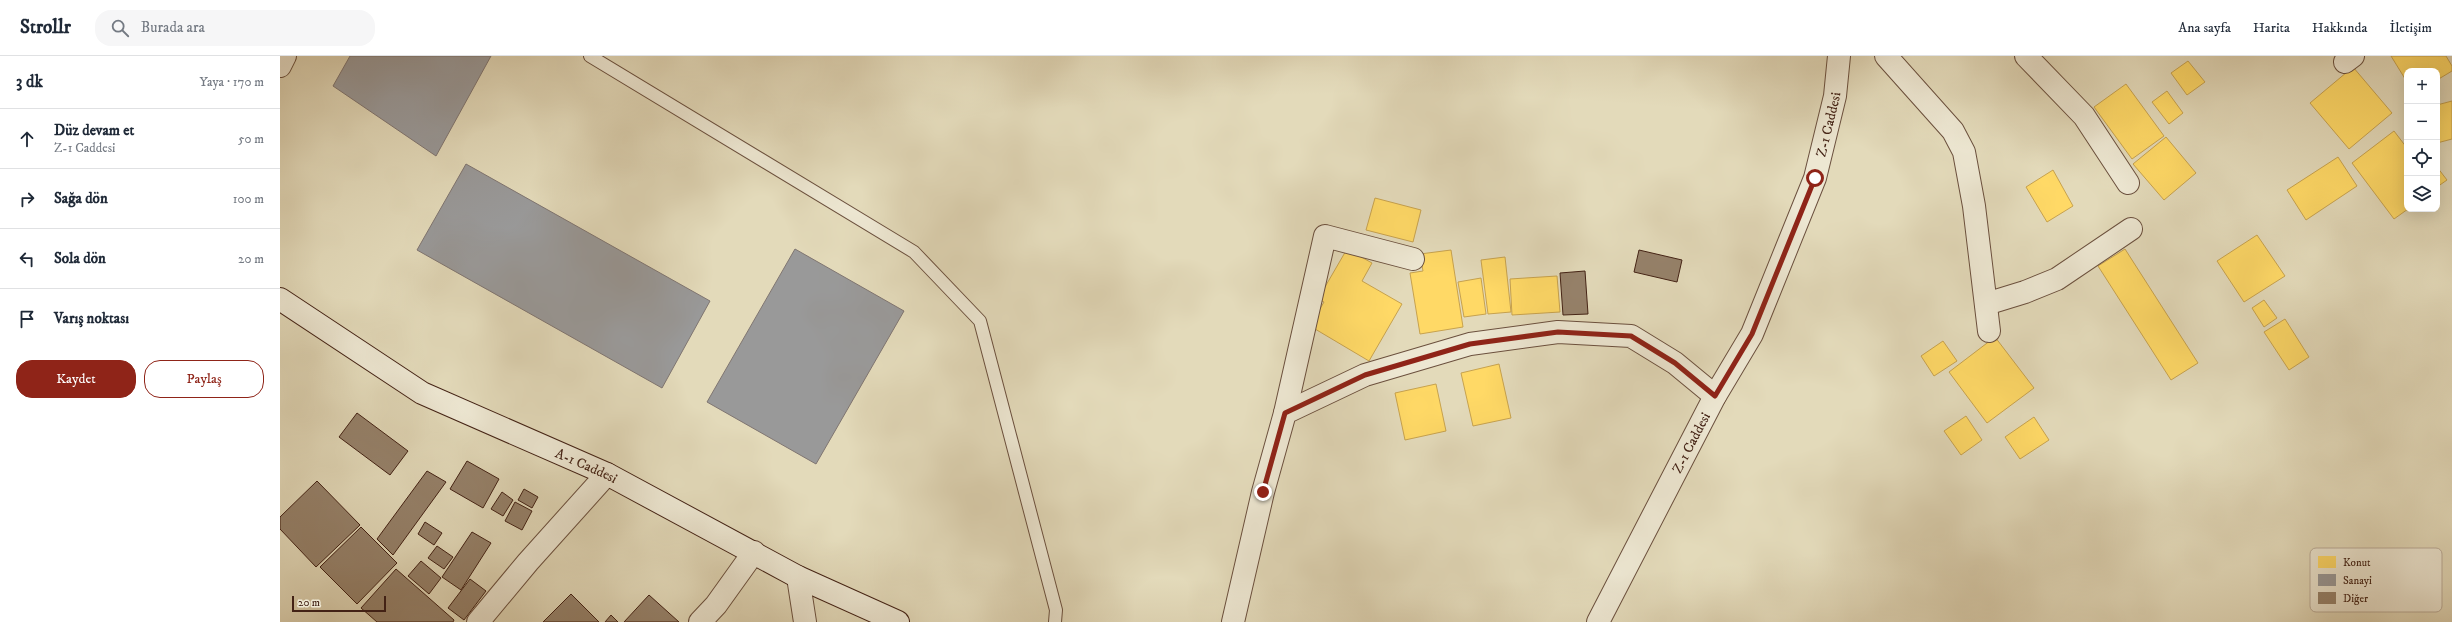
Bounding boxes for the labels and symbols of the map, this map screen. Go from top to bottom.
street label: Z-1 Caddesi [1812,91,1845,159]
route start [1806,169,1824,187]
street label: Z-1 Caddesi [1669,409,1715,477]
street label: A-1 Caddesi [552,444,621,488]
route end [1254,483,1272,501]
legend [2310,548,2442,612]
text: Konut [2343,556,2371,570]
text: Sanayi [2343,574,2372,588]
text: Diğer [2343,592,2369,606]
scale bar [292,594,386,613]

